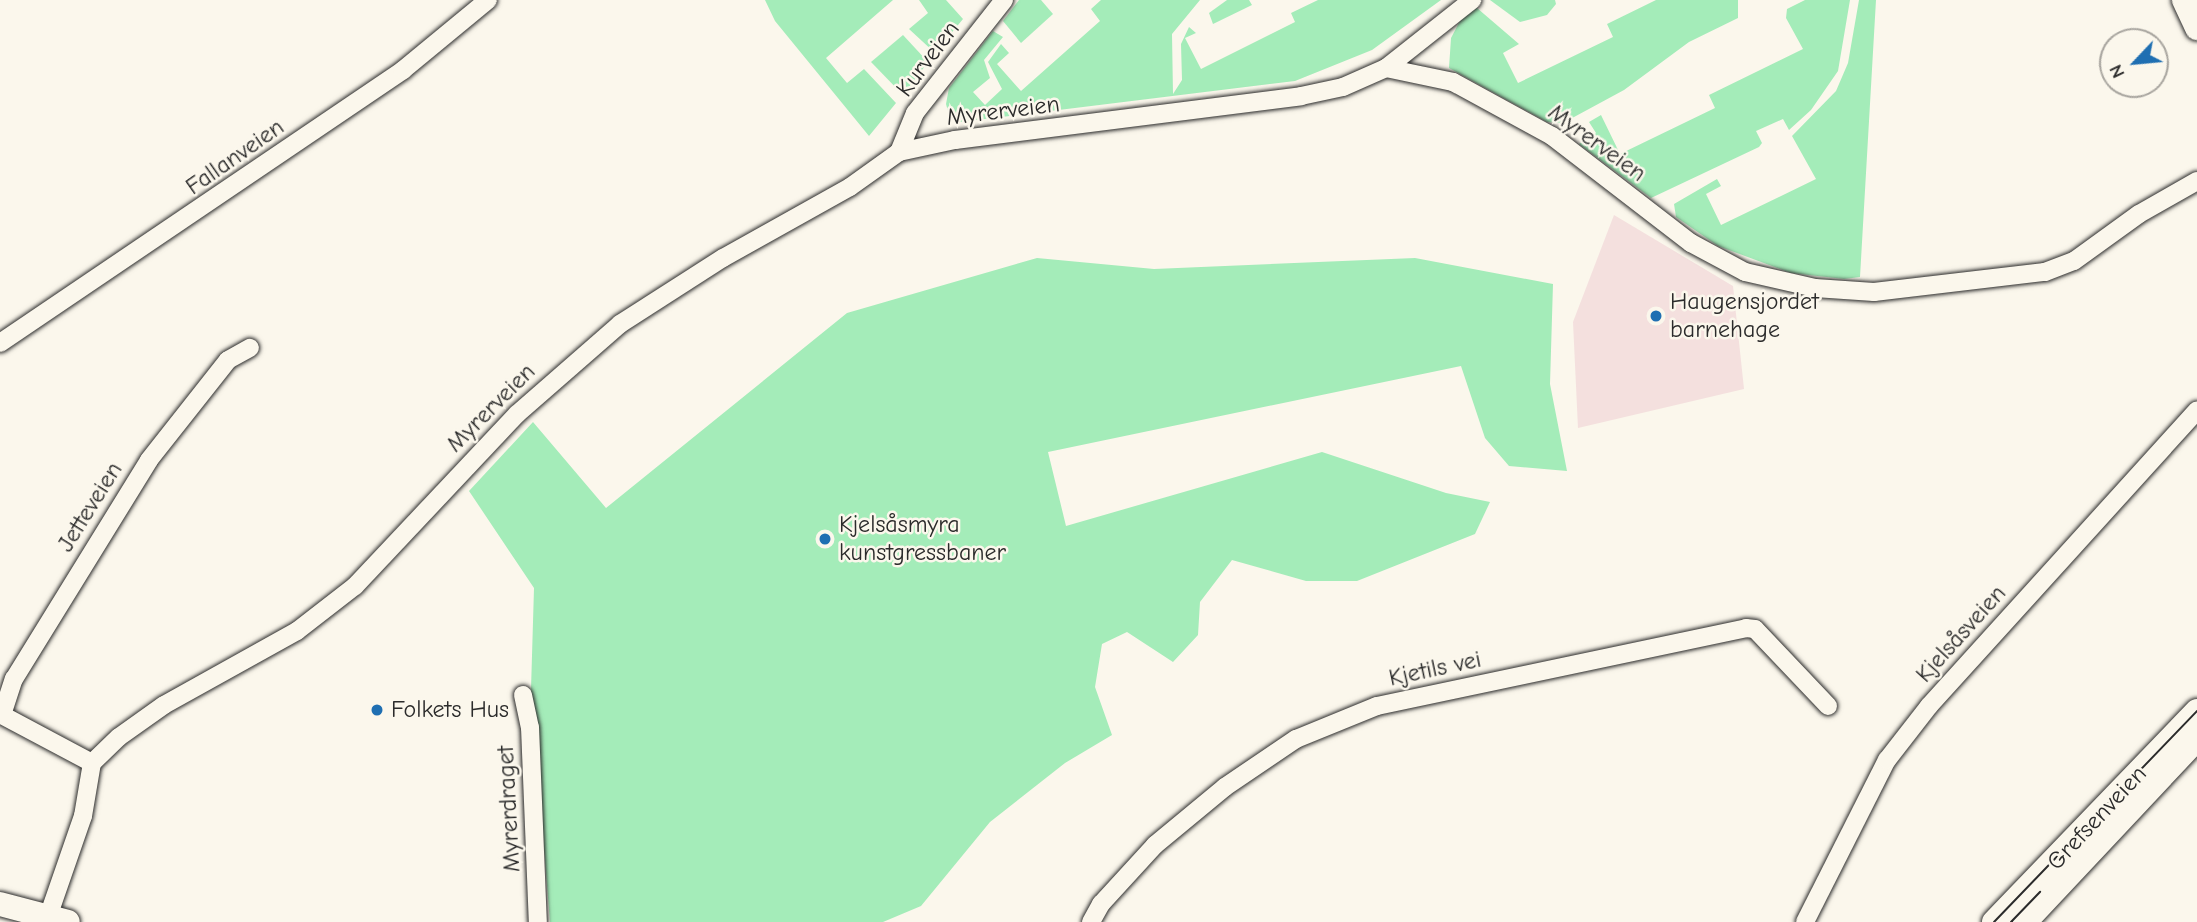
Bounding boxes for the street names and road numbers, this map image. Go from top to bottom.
street label: Kurveien [890,15,966,103]
street label: Myrerveien [945,90,1061,132]
street label: Myrerveien [1543,98,1651,188]
street label: Fallanveien [180,113,290,201]
street label: Myrerveien [441,358,541,458]
street label: Jetteveien [51,457,129,557]
street label: Kjelsåsveien [1910,579,2012,689]
street label: Kjetils vei [1386,645,1484,693]
street label: Myrerdraget [491,745,527,873]
street label: Grefsenveien [2041,760,2153,876]

